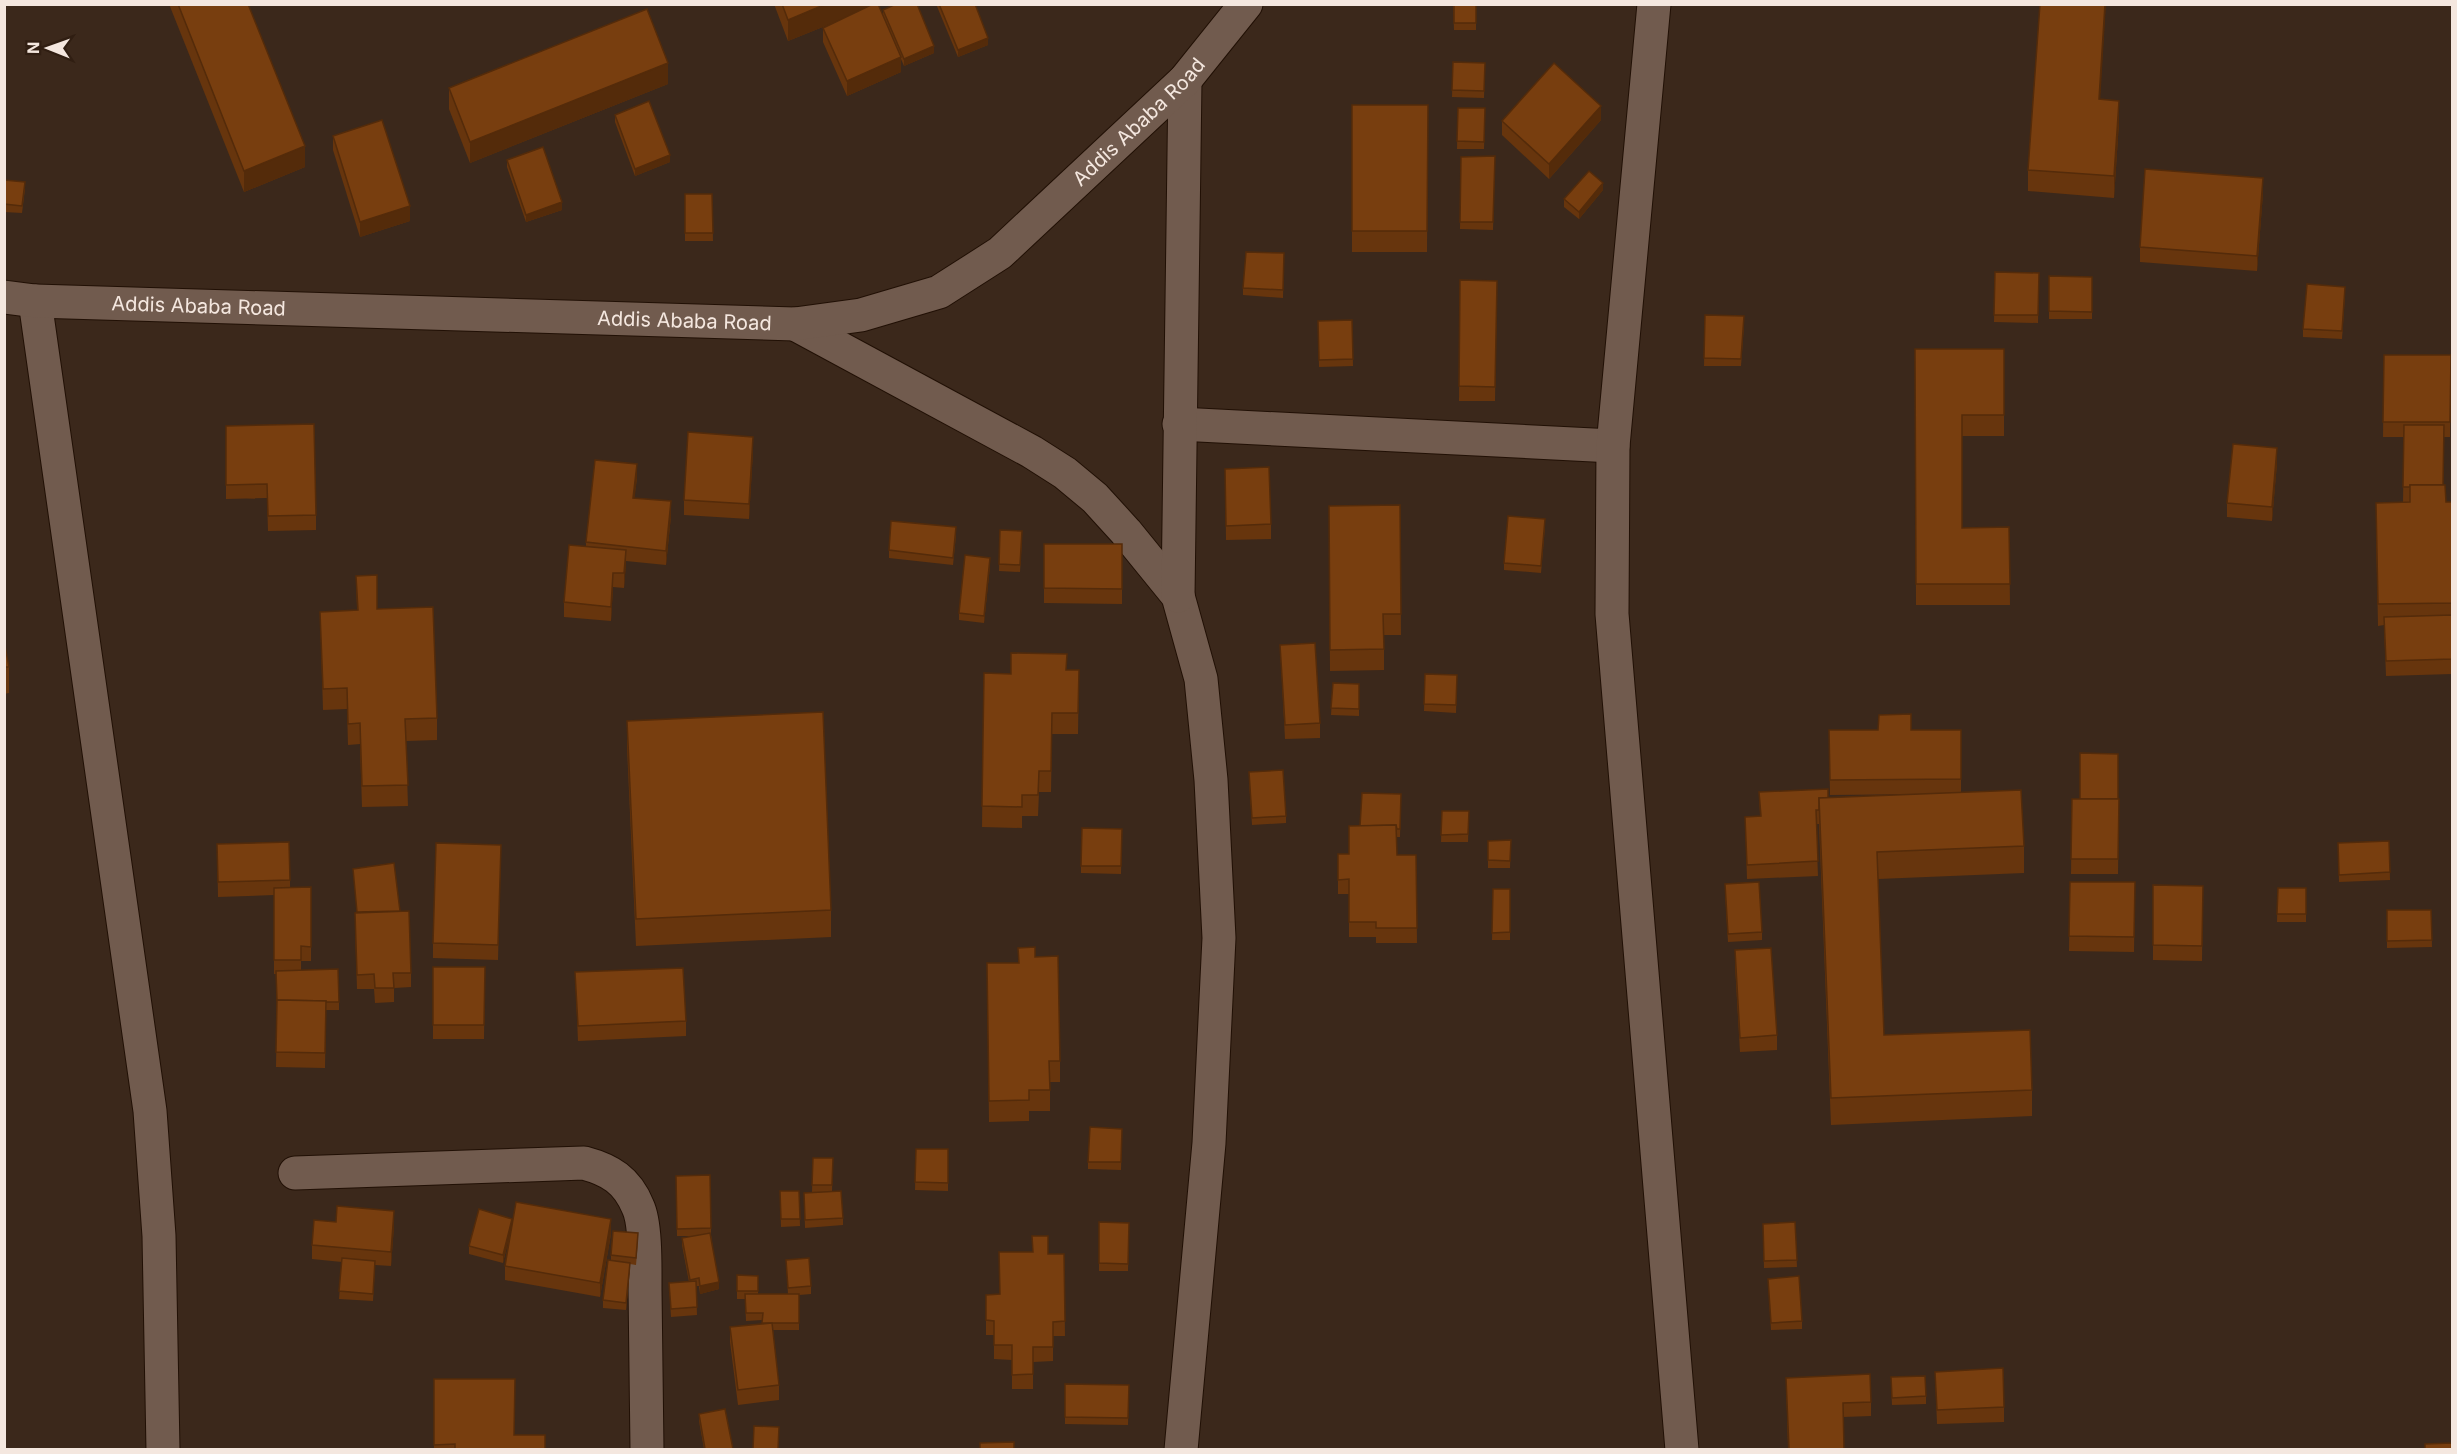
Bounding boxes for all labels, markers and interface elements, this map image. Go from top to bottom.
north arrow [18,18,78,78]
text: N [23,41,43,54]
street label: Addis Ababa Road [1068,53,1210,191]
street label: Addis Ababa Road [111,291,286,321]
street label: Addis Ababa Road [597,306,772,335]

